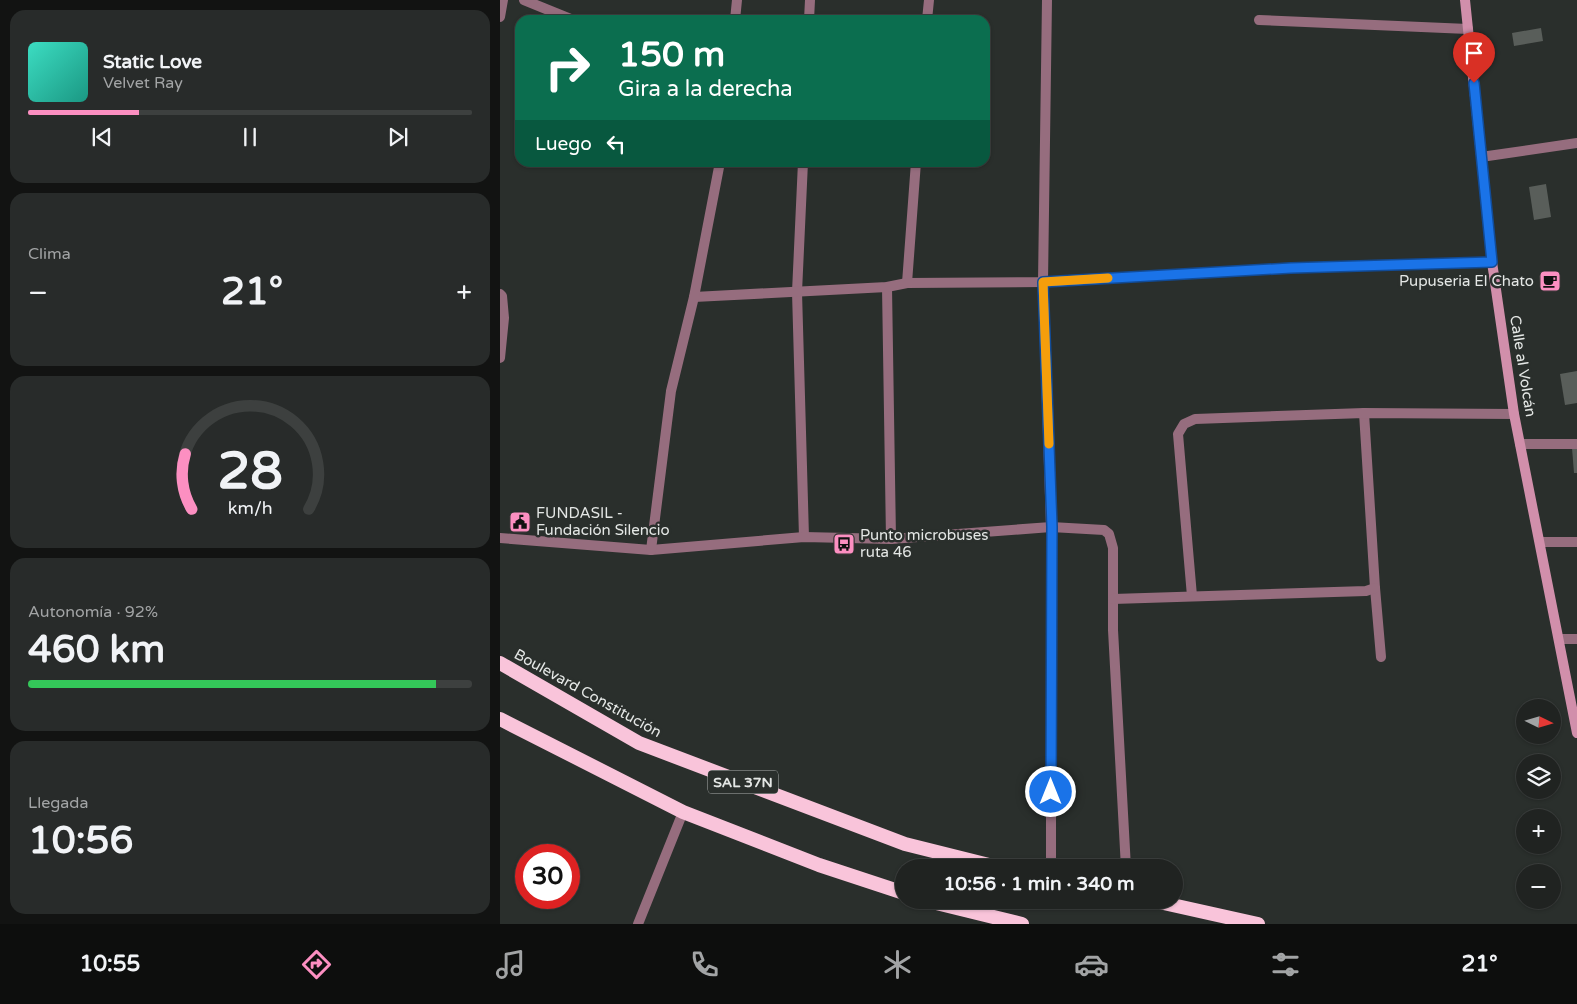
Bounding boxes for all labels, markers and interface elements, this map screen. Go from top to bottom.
pin [1453,32,1495,83]
text: 150 m [618,34,725,76]
icon: right [535,35,600,100]
icon: arrive [1460,39,1488,67]
text: Static Love [103,51,202,73]
text: Velvet Ray [103,73,183,93]
text: Gira a la derecha [618,76,793,102]
icon: previous [88,123,116,151]
icon: pause [236,123,264,151]
icon: next [384,123,412,151]
icon: left [602,130,630,158]
text: Luego [535,133,592,155]
text: Clima [28,244,71,264]
text: 21° [221,269,283,315]
cafe icon: Pupuseria El Chato [1538,269,1562,293]
place label: Pupuseria El Chato [1399,272,1534,290]
text: − [28,276,48,310]
text: + [456,276,472,310]
street label: Calle al Volcán [1506,314,1540,418]
text: 28 [217,440,283,503]
text: km/h [228,498,272,519]
place label: FUNDASIL - Fundación Silencio [536,504,670,539]
public building icon: FUNDASIL - Fundación Silencio [508,510,532,534]
place label: Punto microbuses ruta 46 [860,526,988,561]
bus stop icon: Punto microbuses ruta 46 [832,532,856,556]
text: Autonomía · 92% [28,602,158,622]
text: 460 km [28,627,165,673]
street label: Boulevard Constitución [511,645,665,741]
north arrow [1516,699,1561,744]
map controls [1516,699,1561,909]
button: layers [1516,754,1561,799]
position arrow [1024,765,1076,817]
road number: SAL 37N [708,770,778,794]
text: Llegada [28,793,88,813]
button: + [1516,809,1561,854]
text: 10:56 [28,818,133,864]
speed limit sign: 30 [515,844,580,909]
button: − [1516,864,1561,909]
text: 10:56 · 1 min · 340 m [943,873,1135,895]
icon: directions [299,947,334,982]
icon: music [493,947,528,982]
icon: phone [687,947,722,982]
icon: climate [880,947,915,982]
icon: car [1074,947,1109,982]
icon: filters [1268,947,1303,982]
text: 10:55 [79,951,140,977]
text: 21° [1462,951,1498,977]

